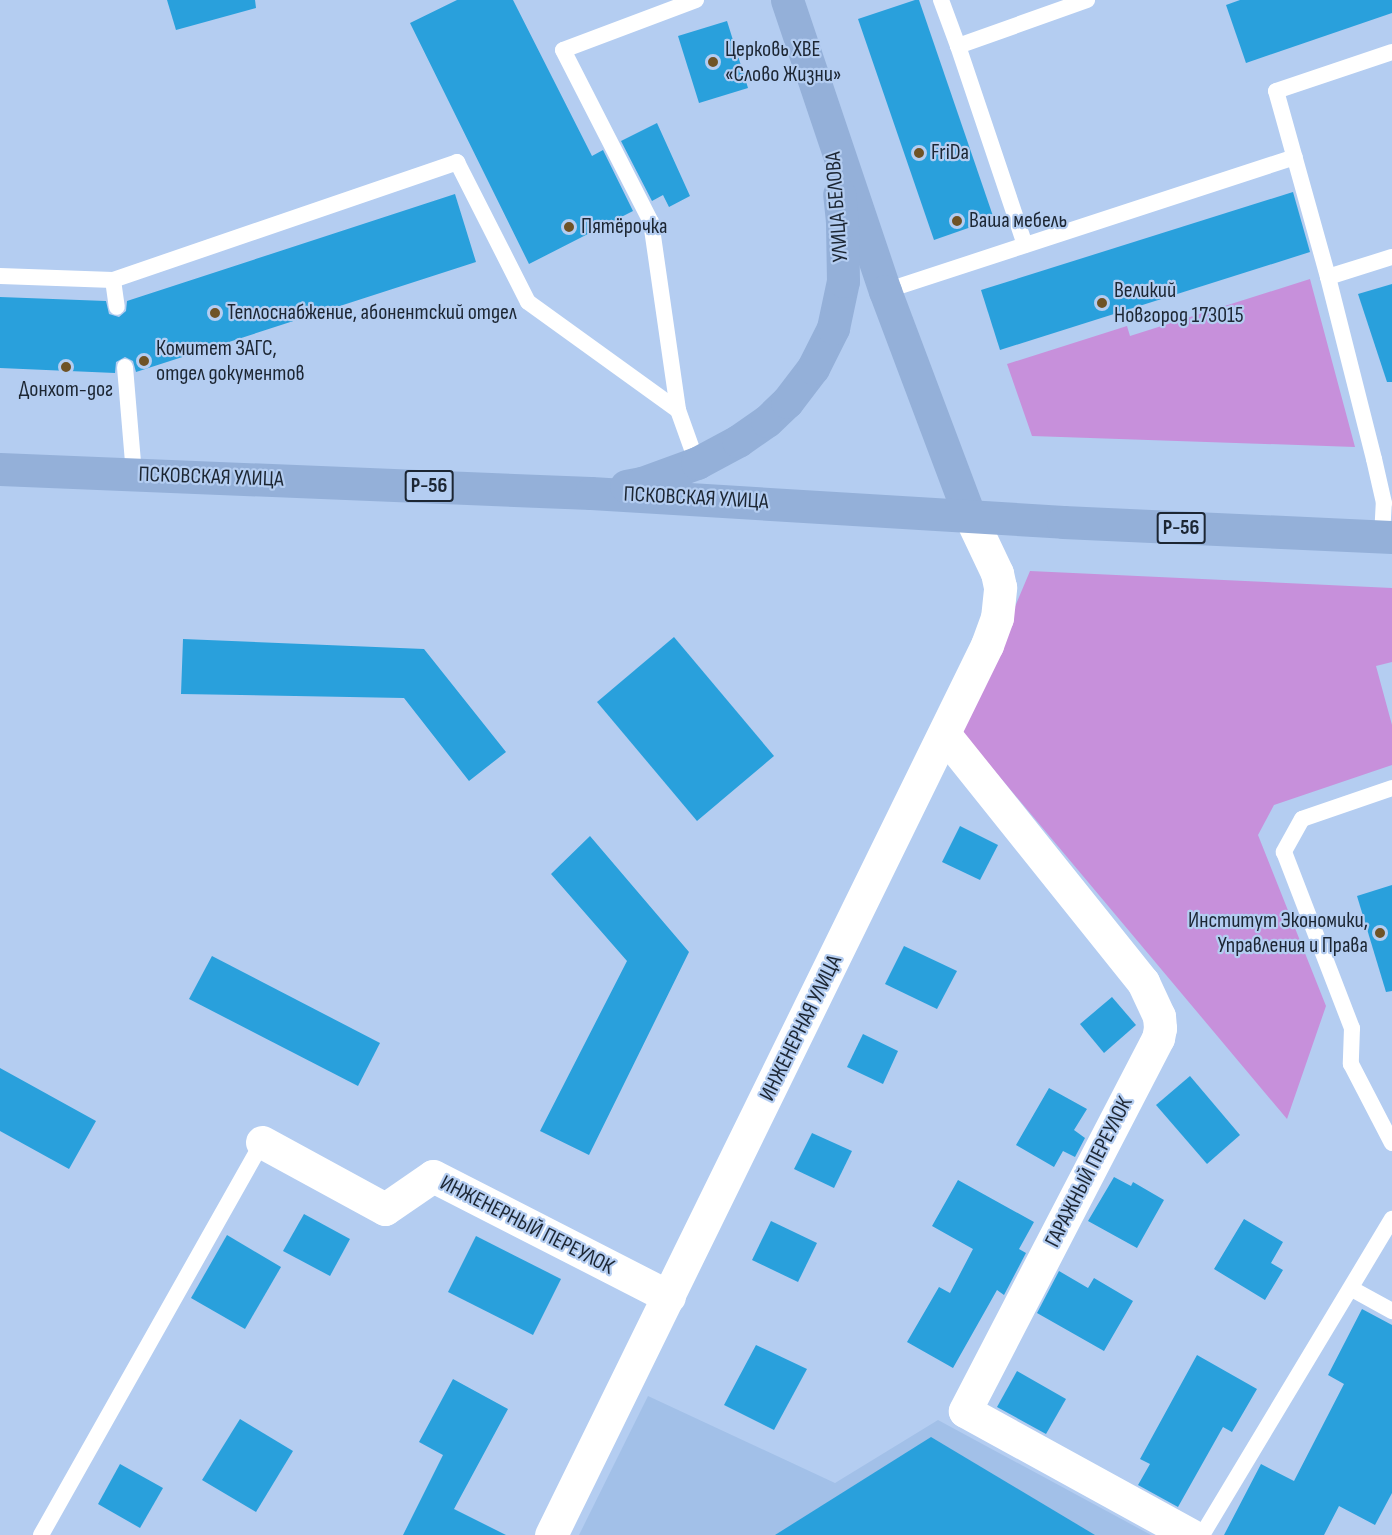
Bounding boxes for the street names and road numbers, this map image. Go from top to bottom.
street label: УЛИЦА БЕЛОВА [820,151,854,263]
street label: ПСКОВСКАЯ УЛИЦА [138,461,284,493]
road number: Р-56 [404,468,454,504]
street label: ПСКОВСКАЯ УЛИЦА [623,481,769,515]
road number: Р-56 [1156,510,1206,546]
street label: ИНЖЕНЕРНАЯ УЛИЦА [754,951,848,1105]
street label: ГАРАЖНЫЙ ПЕРЕУЛОК [1040,1092,1138,1252]
street label: ИНЖЕНЕРНЫЙ ПЕРЕУЛОК [436,1170,618,1280]

